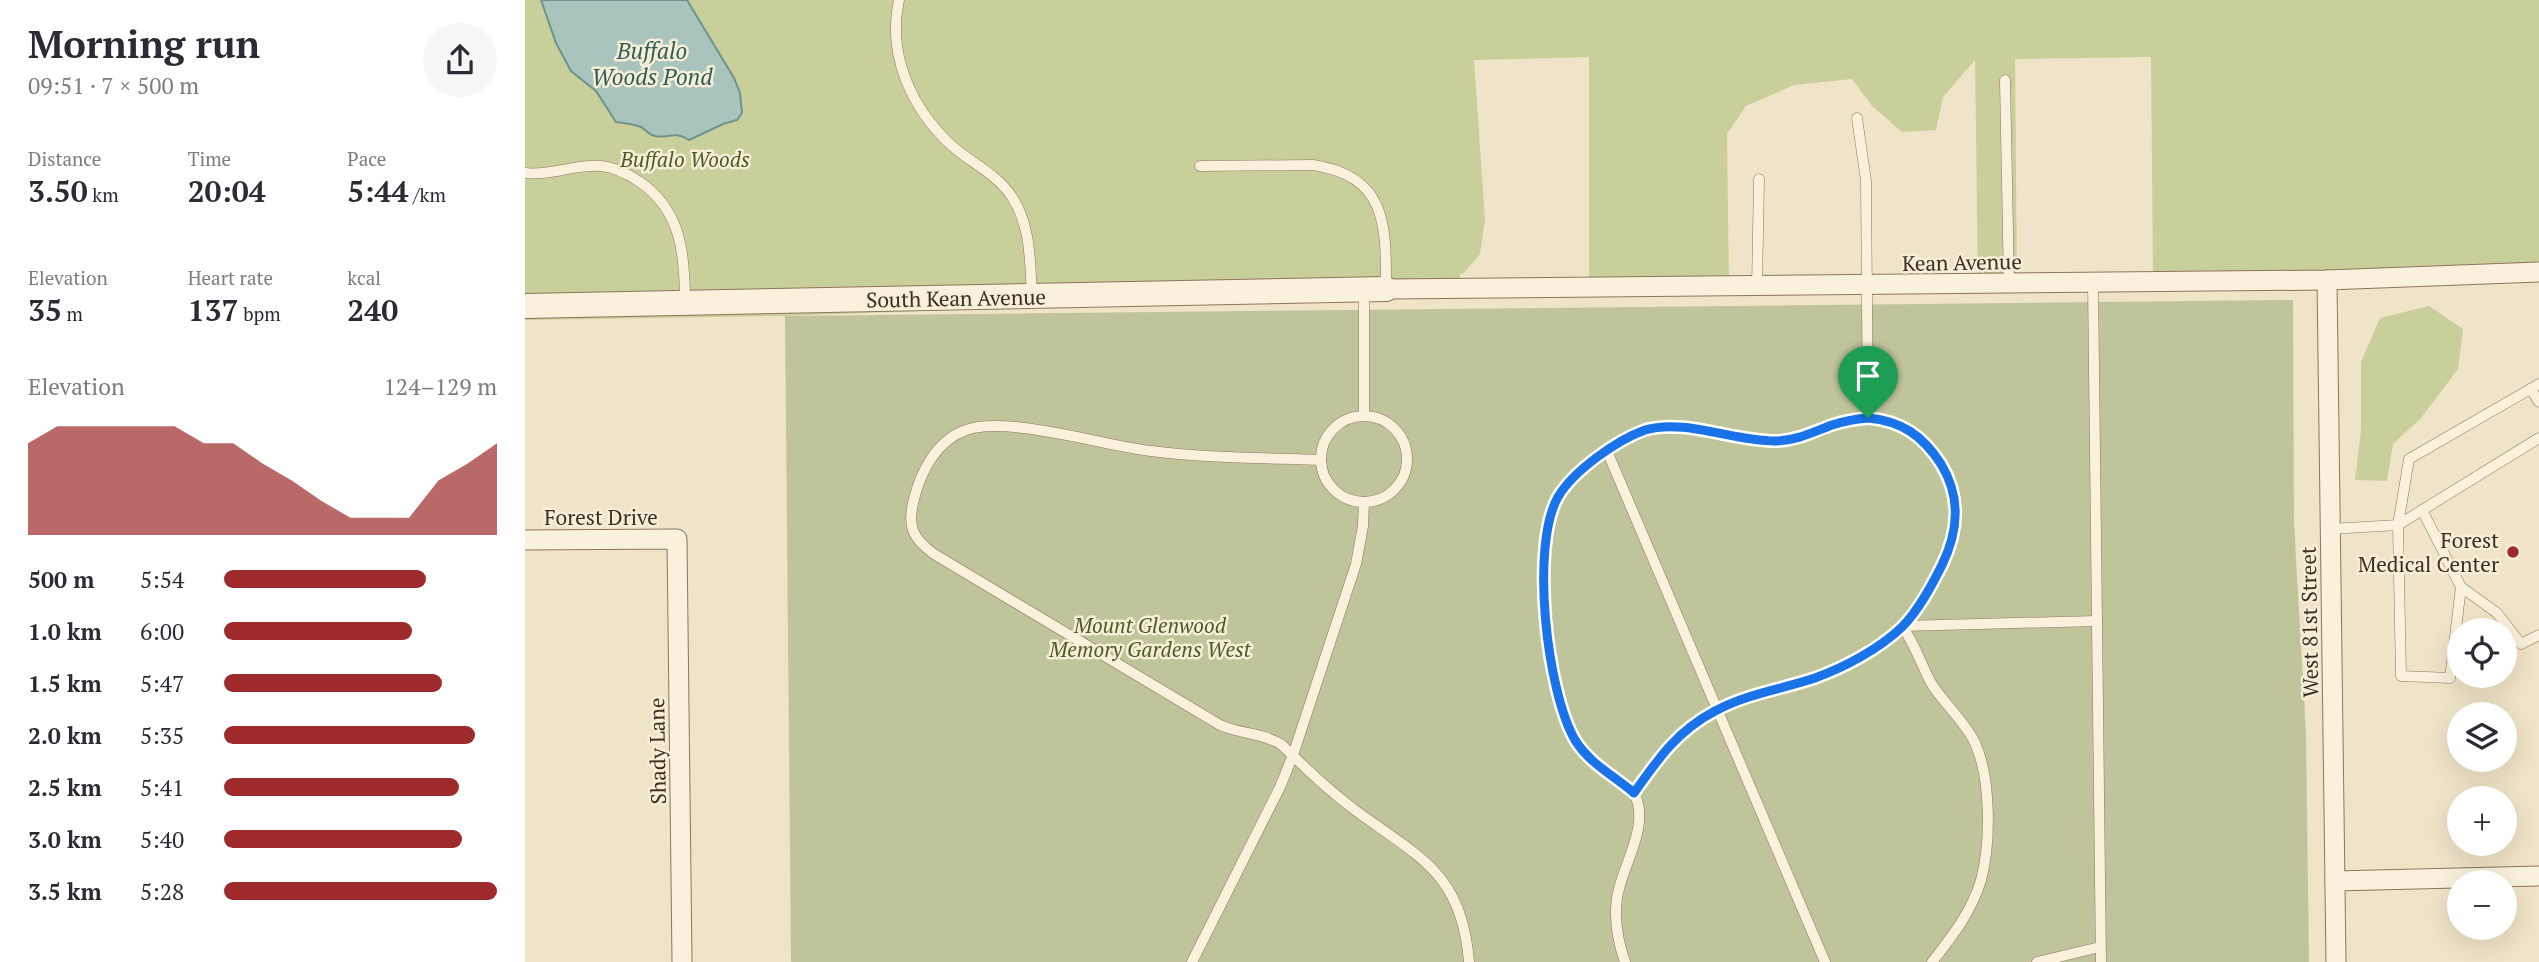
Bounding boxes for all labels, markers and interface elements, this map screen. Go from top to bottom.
text: Morning run [28,19,260,69]
button: share [423,23,497,97]
water label: Buffalo Woods Pond [591,35,713,92]
text: 09:51 · 7 × 500 m [28,70,199,101]
park label: Buffalo Woods [619,145,750,173]
text: Distance [28,146,101,171]
text: Time [188,146,231,171]
text: Pace [347,146,386,171]
text: 3.50 [28,171,88,211]
text: 20:04 [188,171,266,211]
text: 5:44 [347,171,408,211]
text: km [88,182,119,207]
text: /km [408,182,446,207]
street label: Kean Avenue [1902,247,2022,277]
text: Elevation [28,265,108,290]
text: Heart rate [188,265,273,290]
text: kcal [347,265,381,290]
street label: South Kean Avenue [866,282,1046,314]
text: 35 [28,290,62,330]
text: 137 [188,290,239,330]
text: 240 [347,290,398,330]
text: m [62,301,83,326]
text: bpm [239,301,281,326]
pin [1838,346,1898,418]
icon: arrive [1849,357,1887,395]
text: Elevation [28,371,125,402]
text: 124–129 m [384,371,497,402]
street label: Forest Drive [544,503,658,531]
place label: Forest Medical Center [2358,526,2499,578]
marker: Forest Medical Center [2505,544,2521,560]
street label: West 81st Street [2294,546,2324,698]
text: 500 m [28,564,94,595]
text: 5:54 [140,564,184,595]
park label: Mount Glenwood Memory Gardens West [1048,611,1252,663]
text: 1.0 km [28,616,102,647]
text: 6:00 [140,616,184,647]
map controls [2447,618,2517,940]
button: locate [2447,618,2517,688]
text: 1.5 km [28,668,102,699]
text: 5:47 [140,668,184,699]
street label: Shady Lane [642,697,672,805]
button: layers [2447,702,2517,772]
text: 2.0 km [28,720,102,751]
text: 5:35 [140,720,184,751]
text: 2.5 km [28,772,102,803]
text: 5:41 [140,772,184,803]
button: + [2447,786,2517,856]
text: 3.0 km [28,824,102,855]
text: 5:40 [140,824,184,855]
button: − [2447,870,2517,940]
text: 3.5 km [28,876,102,907]
text: 5:28 [140,876,184,907]

